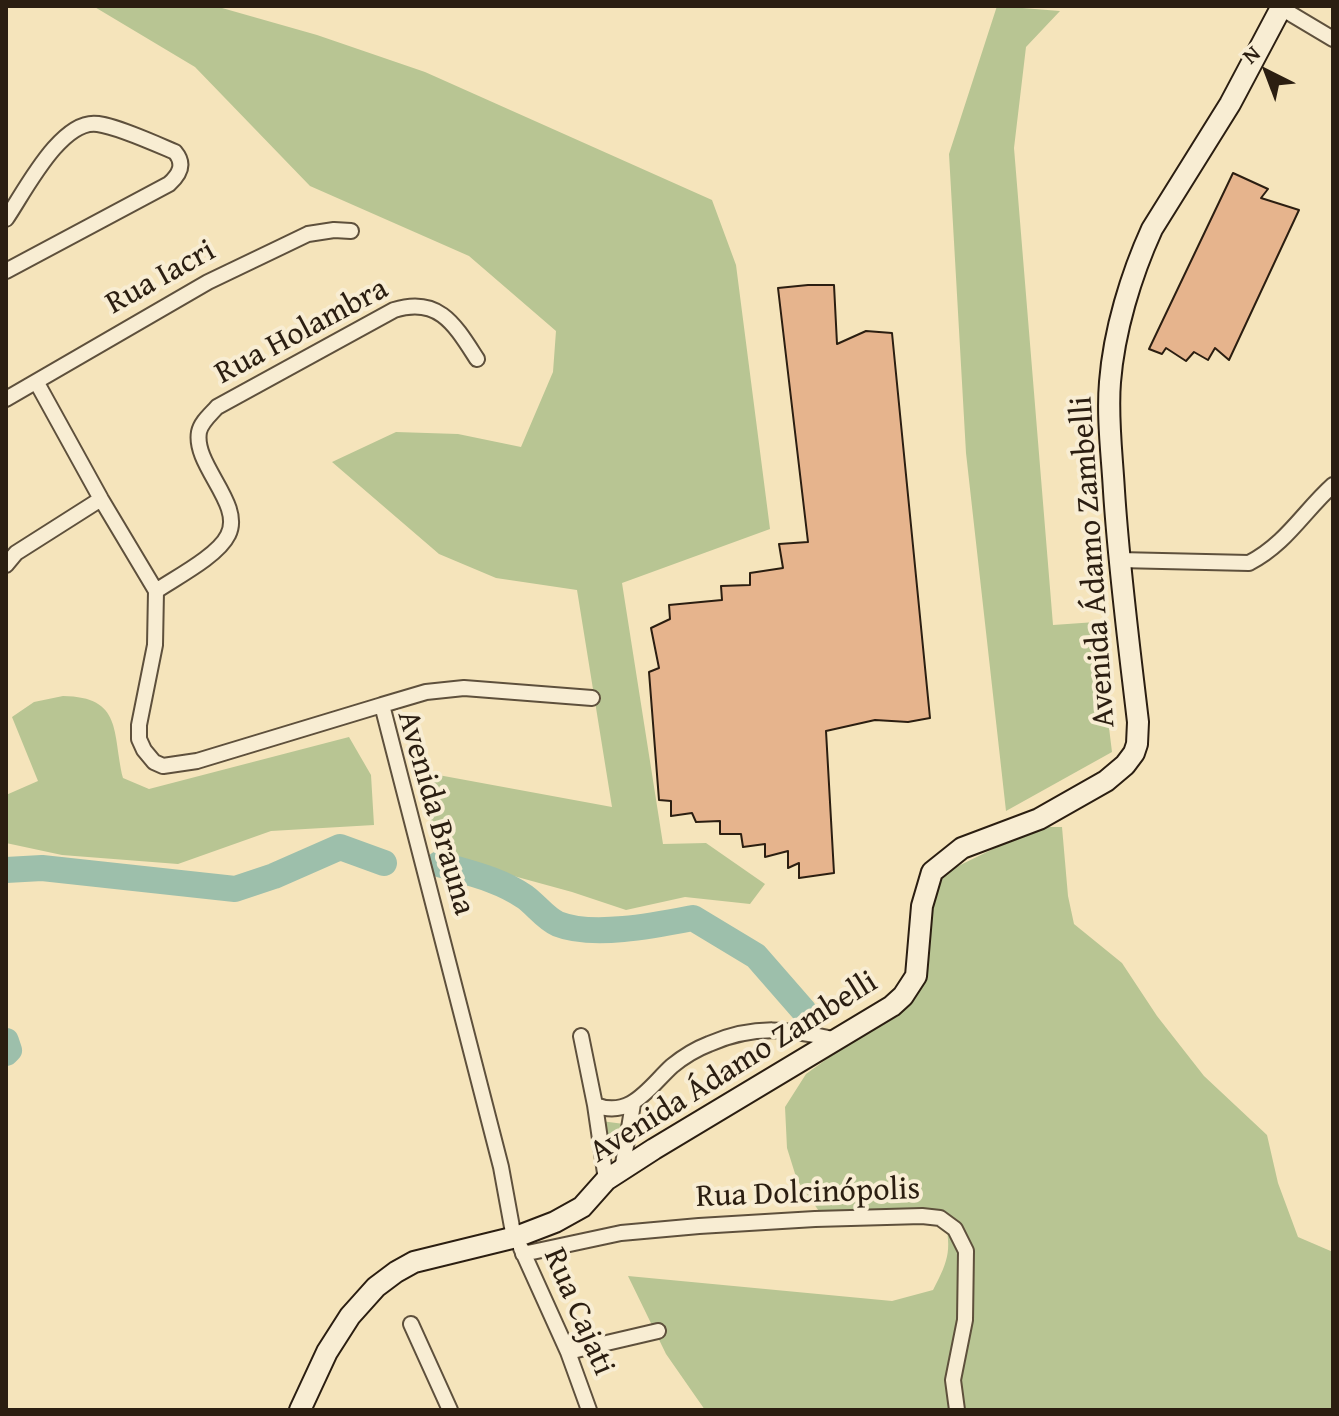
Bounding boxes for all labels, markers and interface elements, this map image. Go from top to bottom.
north arrow [1227,32,1307,112]
text: N [1235,37,1267,71]
street label: Rua Iacri [100,232,222,324]
street label: Rua Holambra [209,270,395,394]
street label: Avenida Ádamo Zambelli [1063,395,1125,729]
street label: Avenida Brauna [387,706,483,920]
street label: Avenida Ádamo Zambelli [583,964,885,1172]
street label: Rua Dolcinópolis [695,1171,921,1217]
street label: Rua Cajati [534,1243,622,1381]

